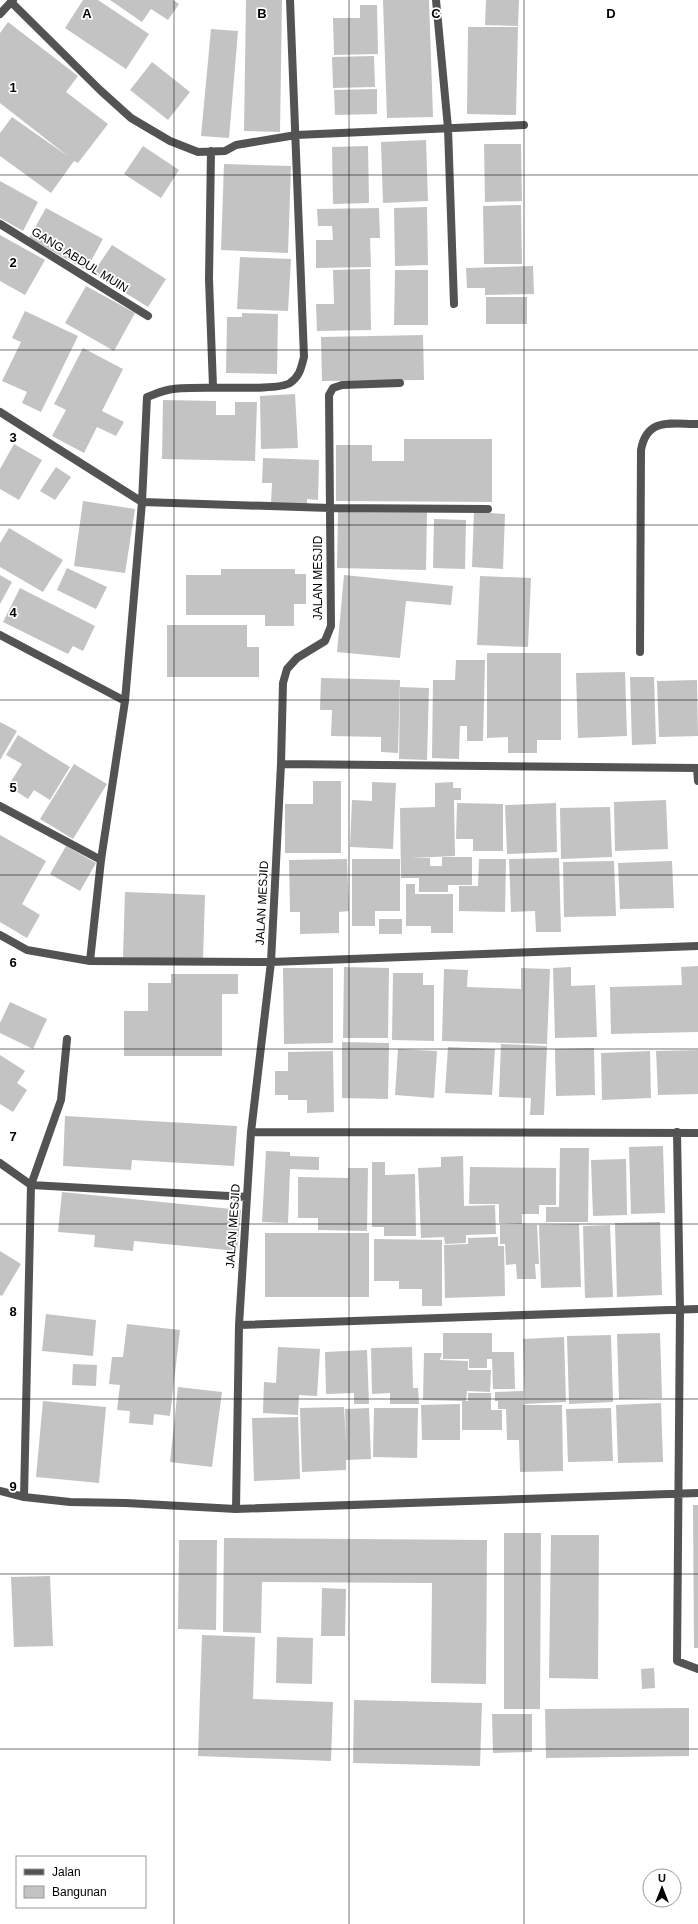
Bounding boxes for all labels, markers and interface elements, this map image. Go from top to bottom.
text: A [82,6,92,21]
text: B [257,6,267,21]
text: C [431,6,441,21]
text: D [606,6,616,21]
text: 1 [9,80,17,95]
street label: GANG ABDUL MUIN [29,224,131,296]
text: 2 [9,255,17,270]
text: 3 [9,430,17,445]
street label: JALAN MESJID [311,535,325,620]
text: 4 [9,605,17,620]
text: 5 [9,780,17,795]
street label: JALAN MESJID [253,860,271,946]
text: 6 [9,955,17,970]
text: 7 [9,1129,17,1144]
street label: JALAN MESJID [223,1183,243,1269]
text: 8 [9,1304,17,1319]
text: 9 [9,1479,17,1494]
legend [16,1856,146,1908]
text: Jalan [52,1865,81,1879]
north arrow [642,1868,682,1908]
text: U [658,1872,666,1884]
text: Bangunan [52,1885,107,1899]

